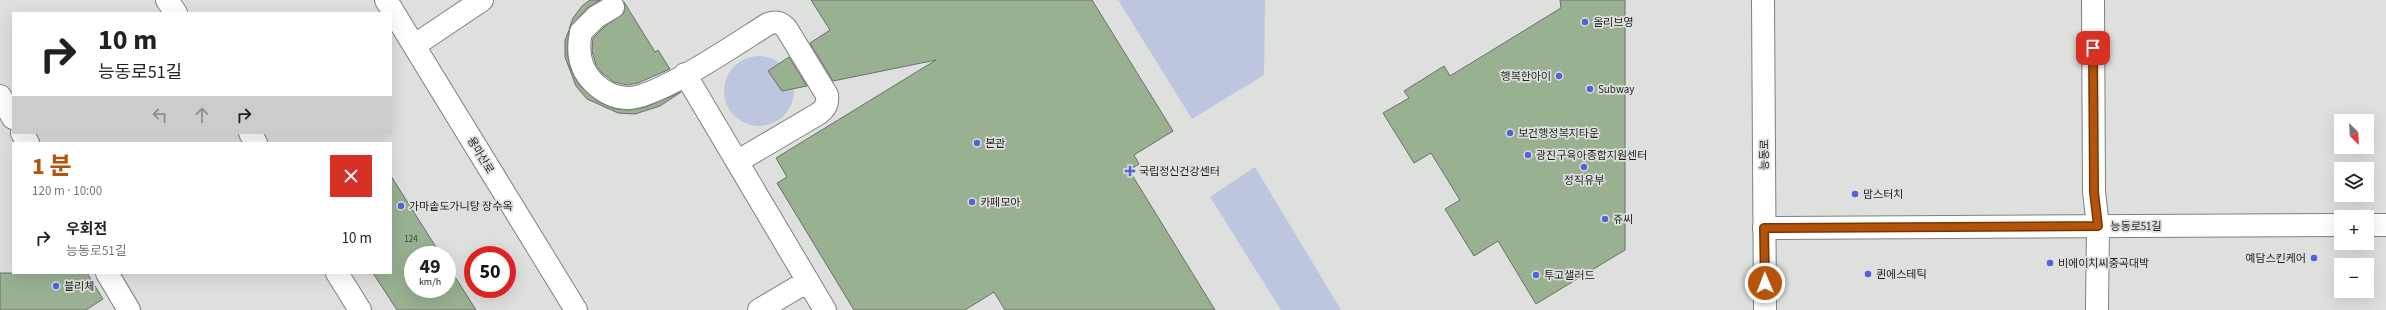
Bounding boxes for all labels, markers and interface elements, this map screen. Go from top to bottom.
place label: 올리브영 [1593,15,1633,30]
marker: 올리브영 [1580,17,1590,27]
text: 10 m [98,20,157,60]
icon: right [32,28,84,80]
pin [2076,31,2110,65]
icon: arrive [2082,37,2104,59]
text: 능동로51길 [98,60,182,85]
place label: 행복한아이 [1500,69,1551,84]
marker: 행복한아이 [1554,71,1564,81]
place label: Subway [1598,82,1634,97]
marker: Subway [1585,84,1595,94]
icon: left [149,104,171,126]
icon: ahead [191,104,213,126]
icon: right [233,104,255,126]
north arrow [2334,114,2374,154]
map controls [2334,114,2374,298]
place label: 보건행정복지타운 [1518,126,1599,141]
marker: 보건행정복지타운 [1505,128,1515,138]
street label: 용마산로 [464,134,497,176]
place label: 본관 [985,136,1005,151]
marker: 본관 [972,138,982,148]
street label: 능동로 [1757,140,1772,170]
place label: 광진구육아종합지원센터 [1536,148,1647,163]
text: 1 분 [32,149,72,184]
marker: 광진구육아종합지원센터 [1523,150,1533,160]
button: close [330,155,372,197]
marker: 정직유부 [1579,162,1589,172]
button: layers [2334,162,2374,202]
place label: 국립정신건강센터 [1139,164,1220,179]
marker: 국립정신건강센터 [1124,165,1136,177]
place label: 정직유부 [1564,173,1604,188]
text: 120 m · 10:00 [32,182,102,200]
place label: 맘스터치 [1863,187,1903,202]
marker: 맘스터치 [1850,189,1860,199]
place label: 카페모아 [980,195,1020,210]
marker: 카페모아 [967,197,977,207]
place label: 가마솥도가니탕 장수옥 [409,199,512,214]
marker: 가마솥도가니탕 장수옥 [396,201,406,211]
button: + [2334,210,2374,250]
place label: 쥬씨 [1613,212,1633,227]
marker: 쥬씨 [1600,214,1610,224]
text: 우회전 [66,219,107,240]
street label: 능동로51길 [2110,219,2162,234]
icon: right [32,227,54,249]
text: 10 m [342,228,372,249]
house number: 124 [404,233,418,246]
text: 능동로51길 [66,242,127,260]
speed limit sign: 50 [464,246,516,298]
place label: 예담스킨케어 [2245,251,2306,266]
text: 49 [419,253,441,281]
marker: 예담스킨케어 [2309,253,2319,263]
place label: 비에이치씨중곡대박 [2058,256,2149,271]
marker: 비에이치씨중곡대박 [2045,258,2055,268]
button: − [2334,258,2374,298]
position arrow [1744,262,1786,304]
place label: 퀸에스테틱 [1876,267,1927,282]
place label: 투고샐러드 [1544,268,1595,283]
marker: 퀸에스테틱 [1863,269,1873,279]
marker: 투고샐러드 [1531,270,1541,280]
text: km/h [419,275,441,289]
place label: 블리체 [64,279,94,294]
marker: 블리체 [51,281,61,291]

